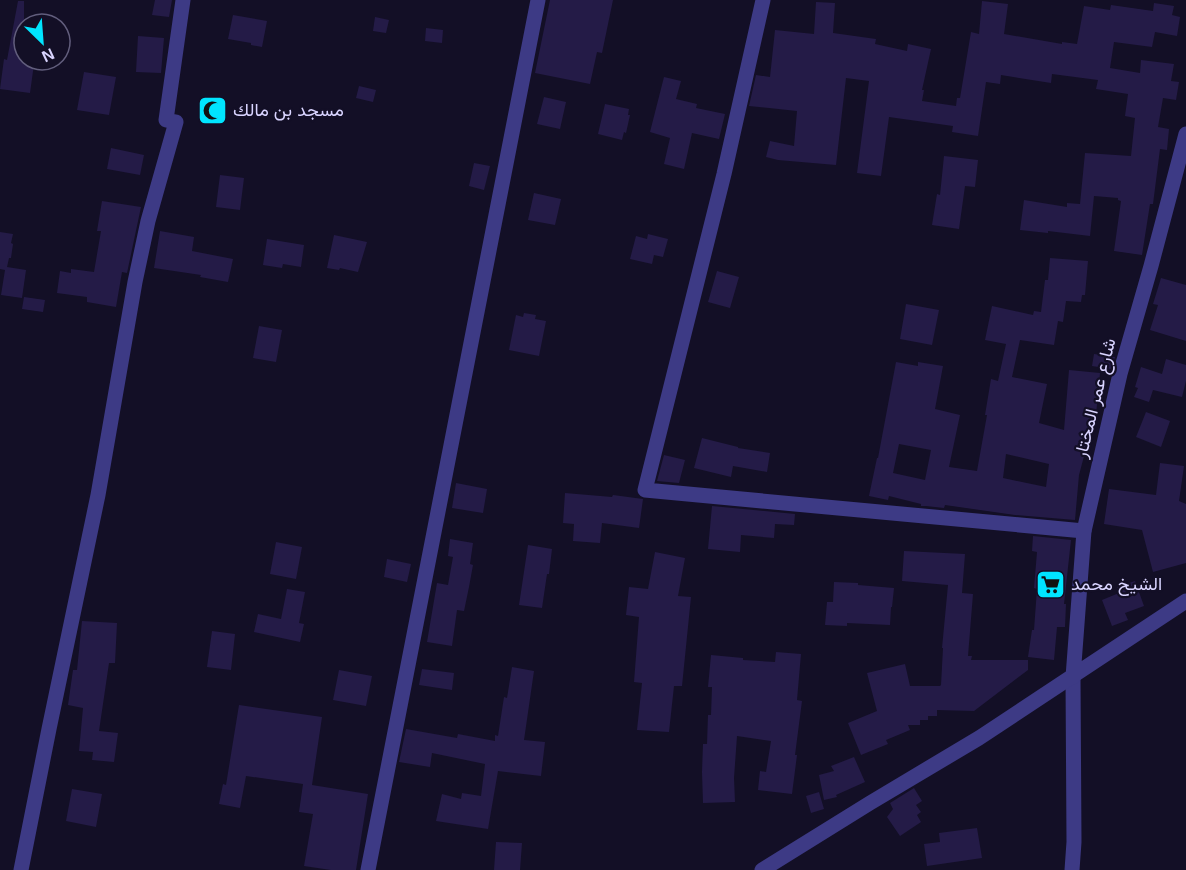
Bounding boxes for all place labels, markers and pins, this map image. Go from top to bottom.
mosque icon: مسجد بن مالك [196,94,228,126]
place label: مسجد بن مالك [233,100,344,121]
supermarket icon: الشيخ محمد [1034,568,1066,600]
place label: الشيخ محمد [1071,574,1162,596]

